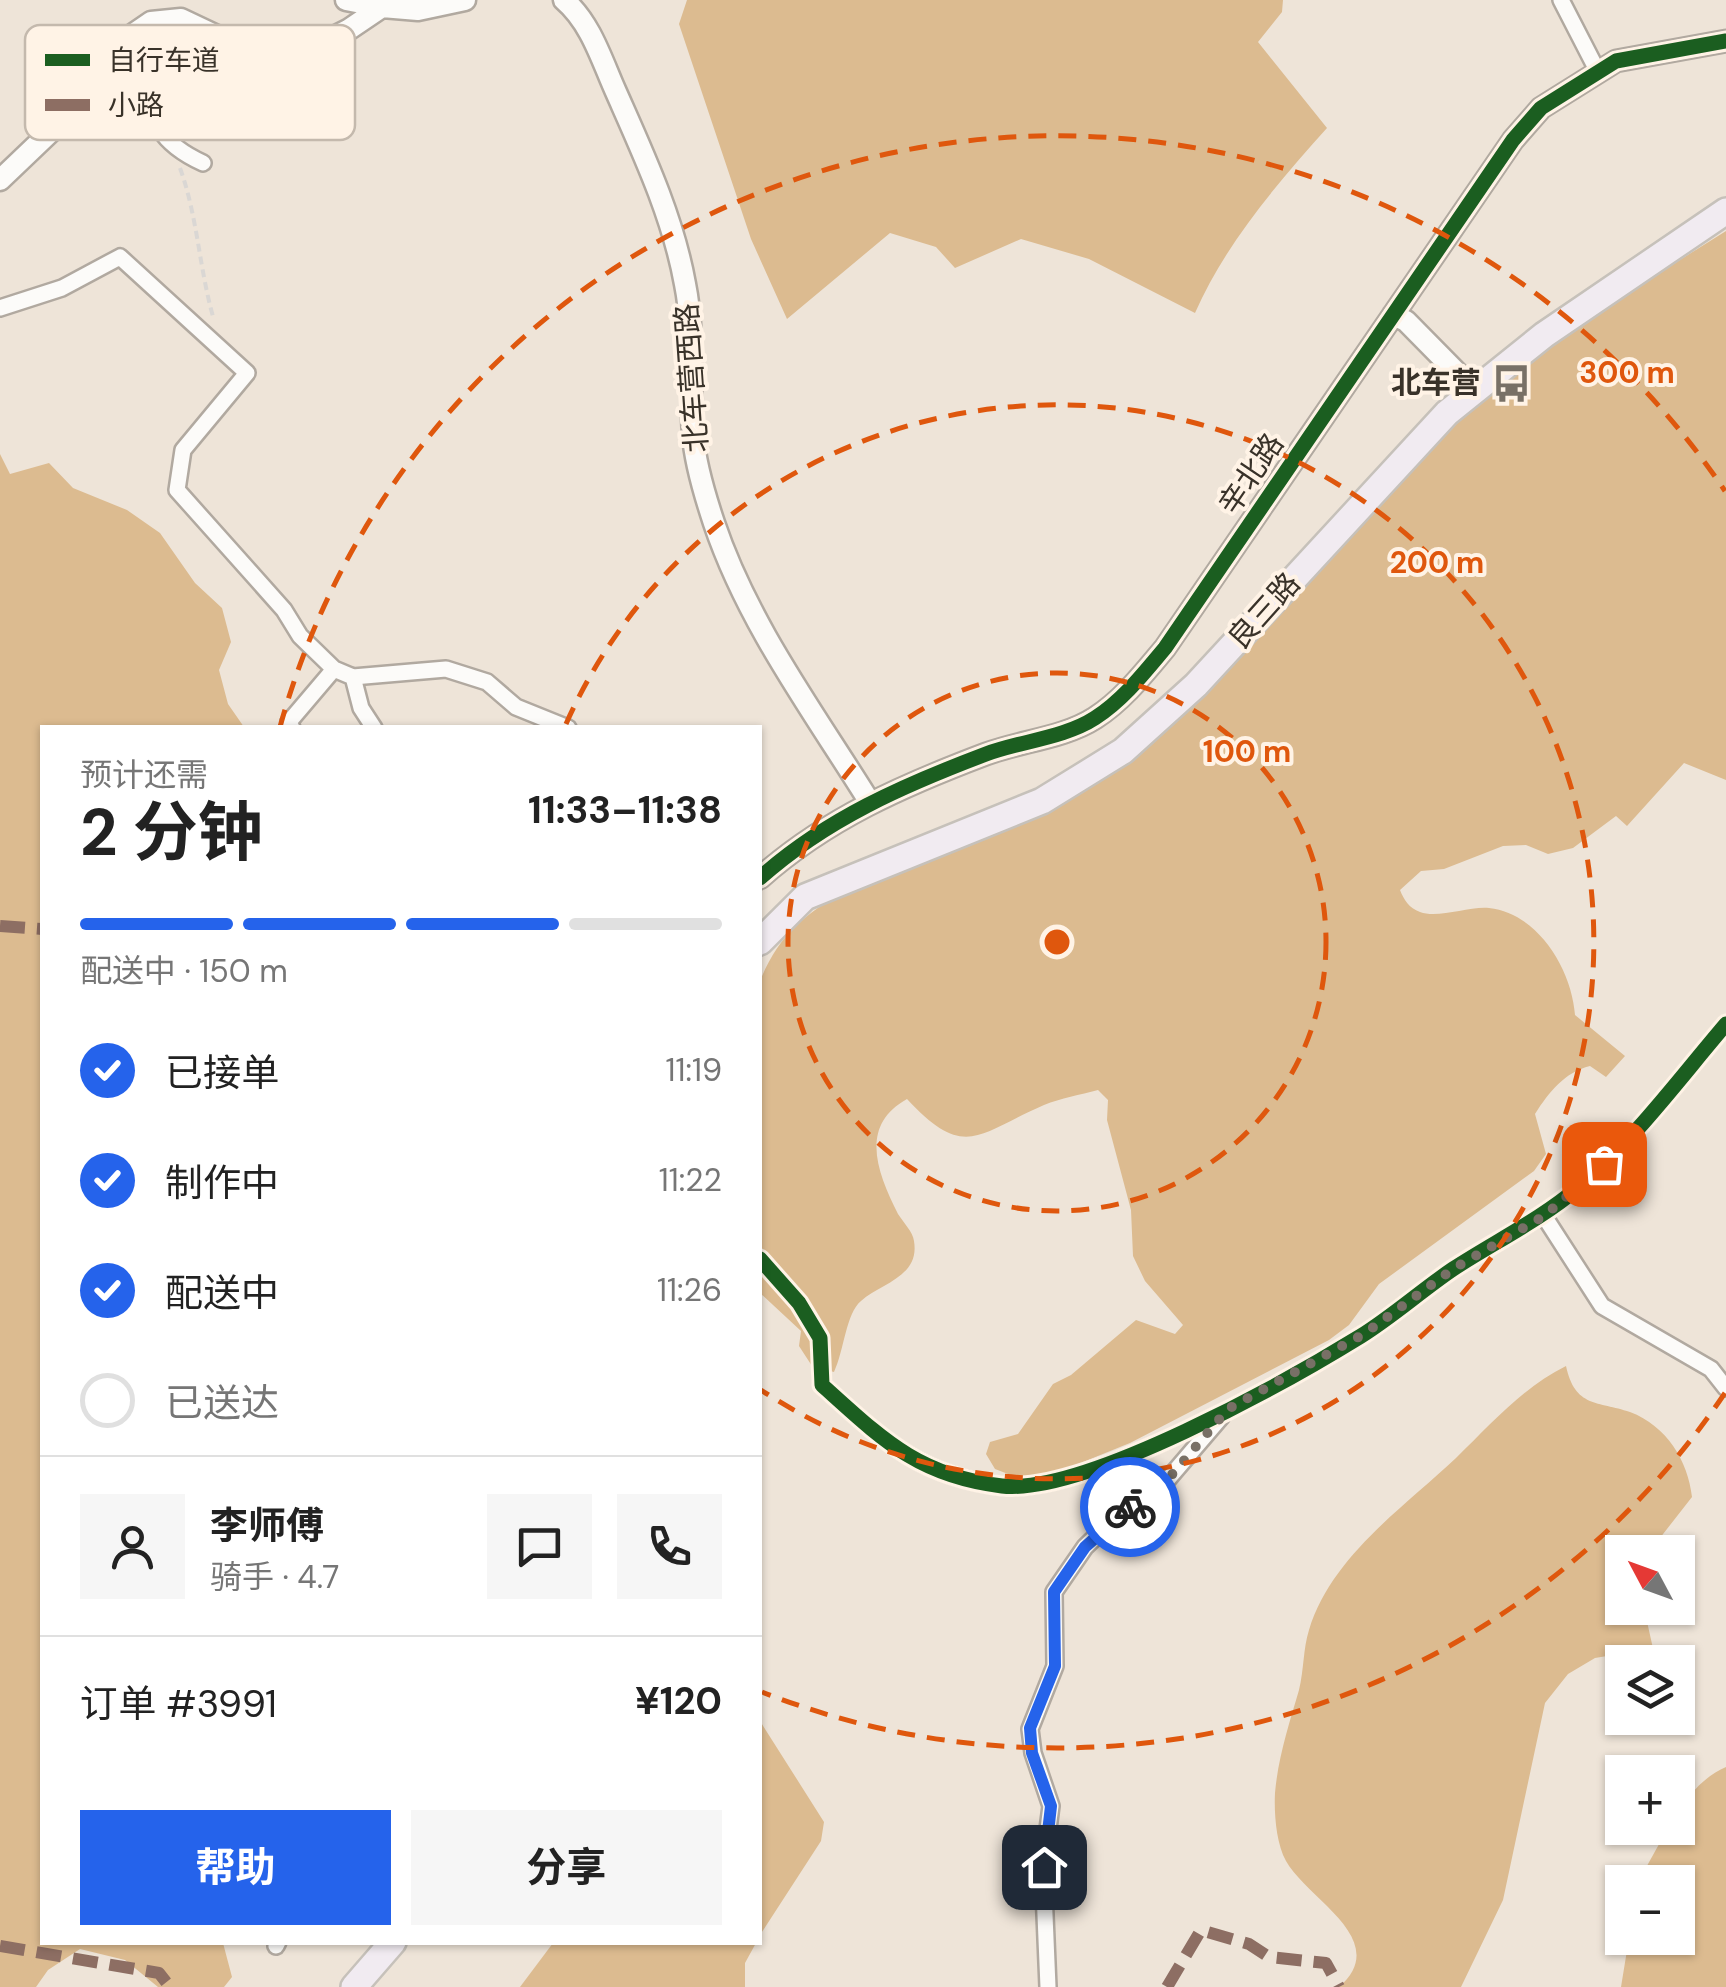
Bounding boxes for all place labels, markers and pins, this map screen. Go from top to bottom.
bus stop icon: 北车营 [1490,362,1532,404]
place label: 北车营 [1391,363,1481,402]
centre of rings [1039,924,1075,960]
pin [1562,1122,1647,1207]
pin [1002,1825,1087,1910]

